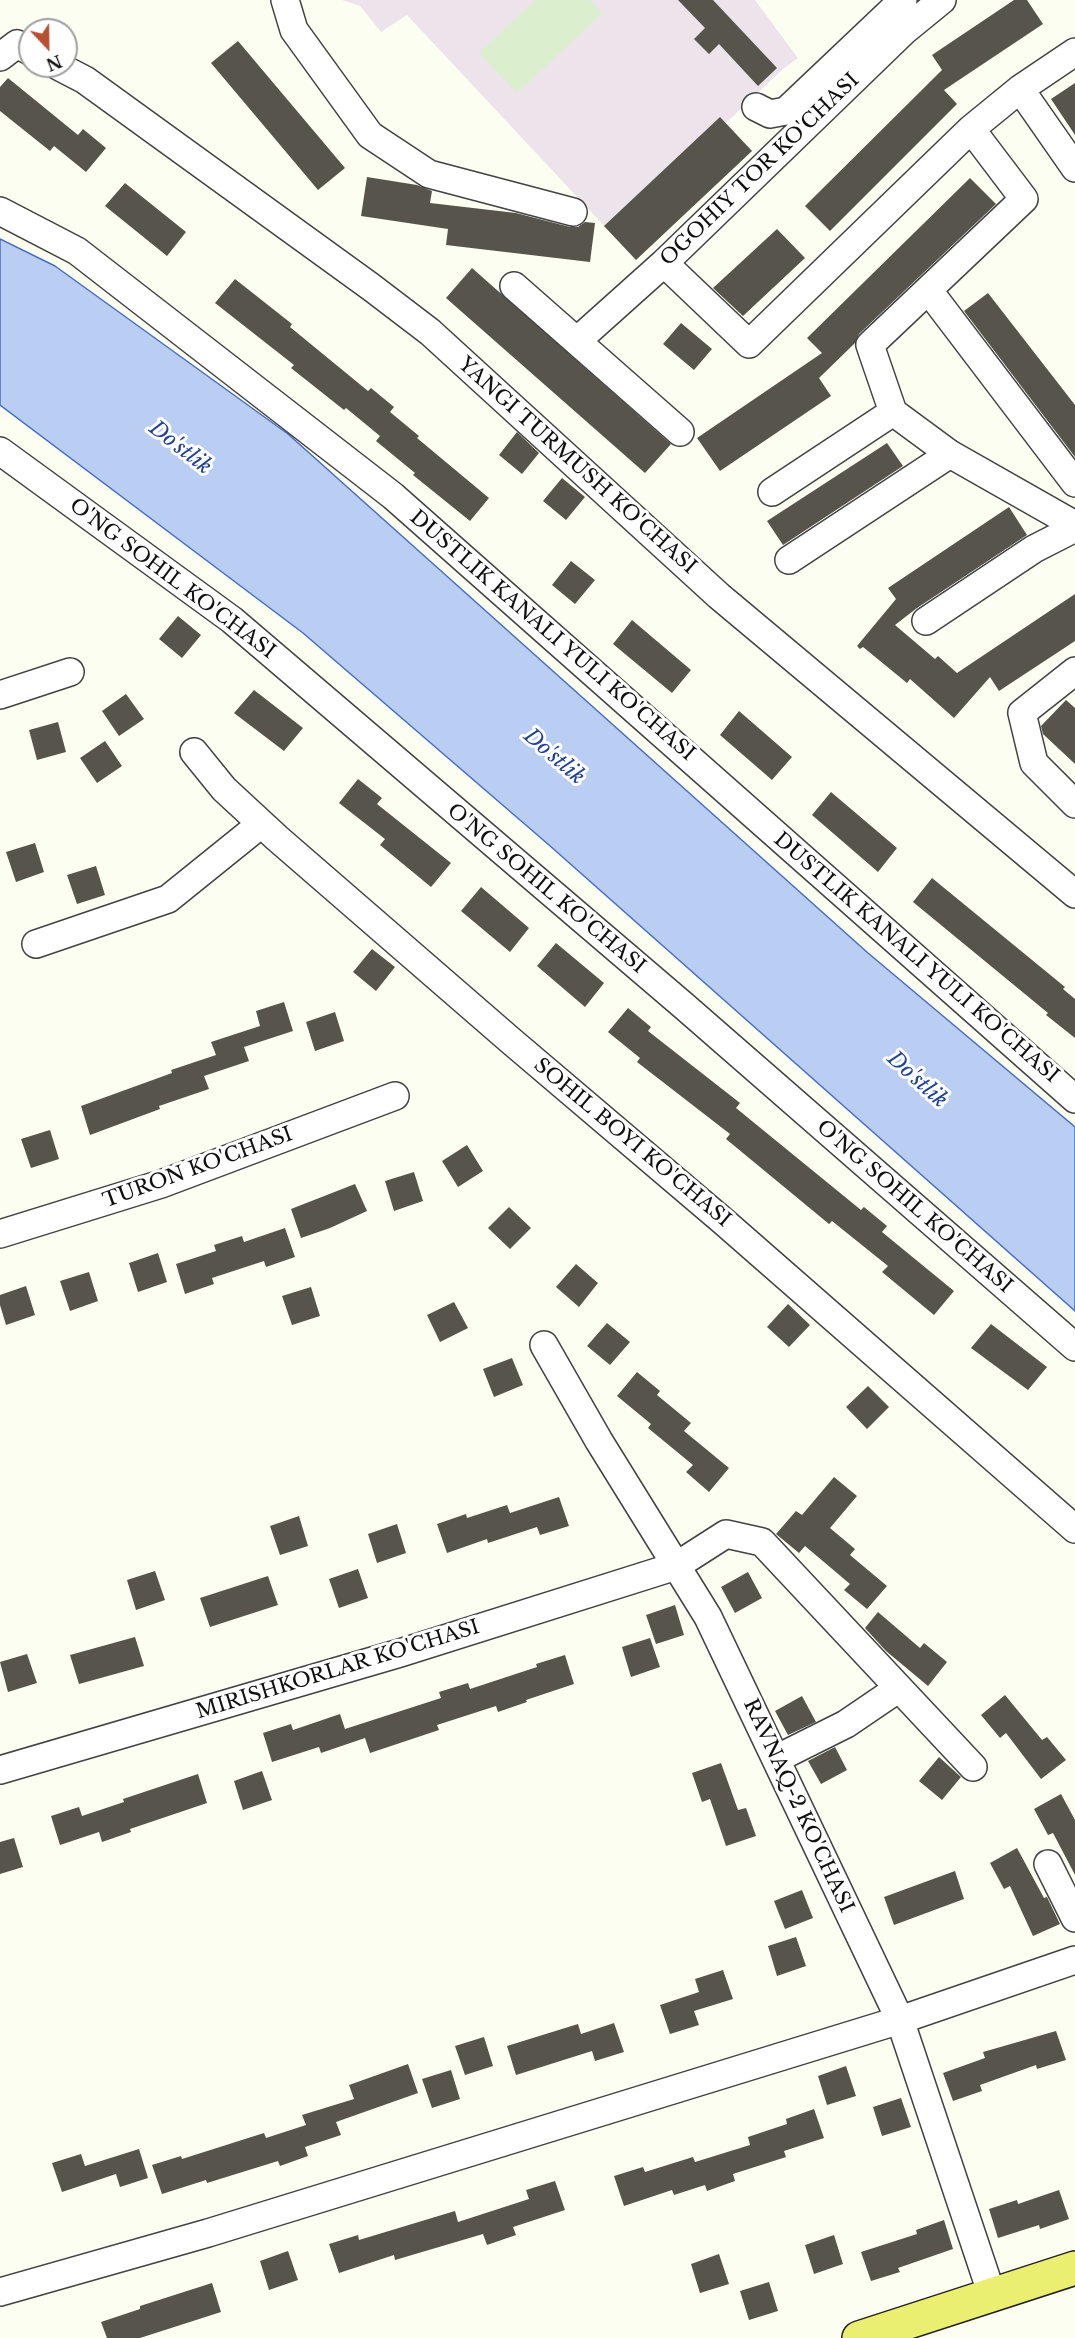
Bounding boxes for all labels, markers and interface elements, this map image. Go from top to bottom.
north arrow [18,18,78,78]
text: N [43,51,65,75]
street label: OGOHIY TOR KO'CHASI [656,69,864,271]
street label: YANGI TURMUSH KO'CHASI [453,353,701,579]
water label: Do'stlik [144,416,216,480]
street label: O'NG SOHIL KO'CHASI [64,494,280,664]
street label: DUSTLIK KANALI YULI KO'CHASI [405,506,699,766]
water label: Do'stlik [518,724,590,790]
street label: O'NG SOHIL KO'CHASI [442,799,650,979]
street label: DUSTLIK KANALI YULI KO'CHASI [769,828,1063,1088]
water label: Do'stlik [882,1046,952,1114]
street label: SOHIL BOYI KO'CHASI [529,1054,735,1232]
street label: O'NG SOHIL KO'CHASI [811,1115,1017,1299]
street label: TURON KO'CHASI [100,1123,296,1213]
street label: MIRISHKORLAR KO'CHASI [193,1615,483,1725]
street label: RAVNAQ-2 KO'CHASI [738,1695,858,1917]

